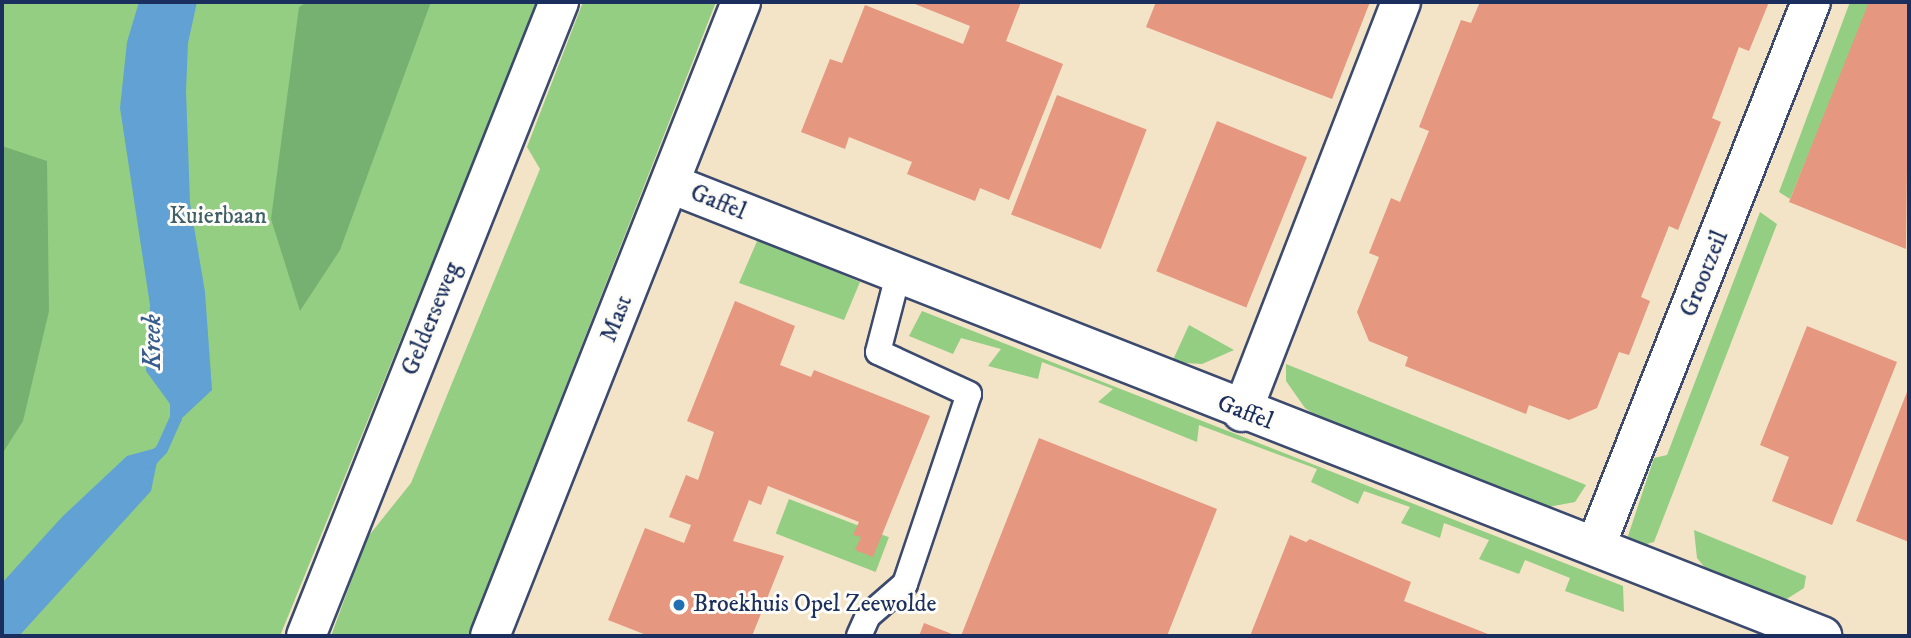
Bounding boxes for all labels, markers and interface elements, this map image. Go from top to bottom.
street label: Gaffel [686,179,750,227]
park label: Kuierbaan [169,203,267,231]
street label: Grootzeil [1675,227,1735,321]
street label: Gelderseweg [396,258,468,380]
street label: Mast [595,291,639,347]
water label: Kreek [137,314,169,370]
street label: Gaffel [1213,389,1277,437]
place label: Broekhuis Opel Zeewolde [693,591,937,619]
marker: Broekhuis Opel Zeewolde [671,597,687,613]

